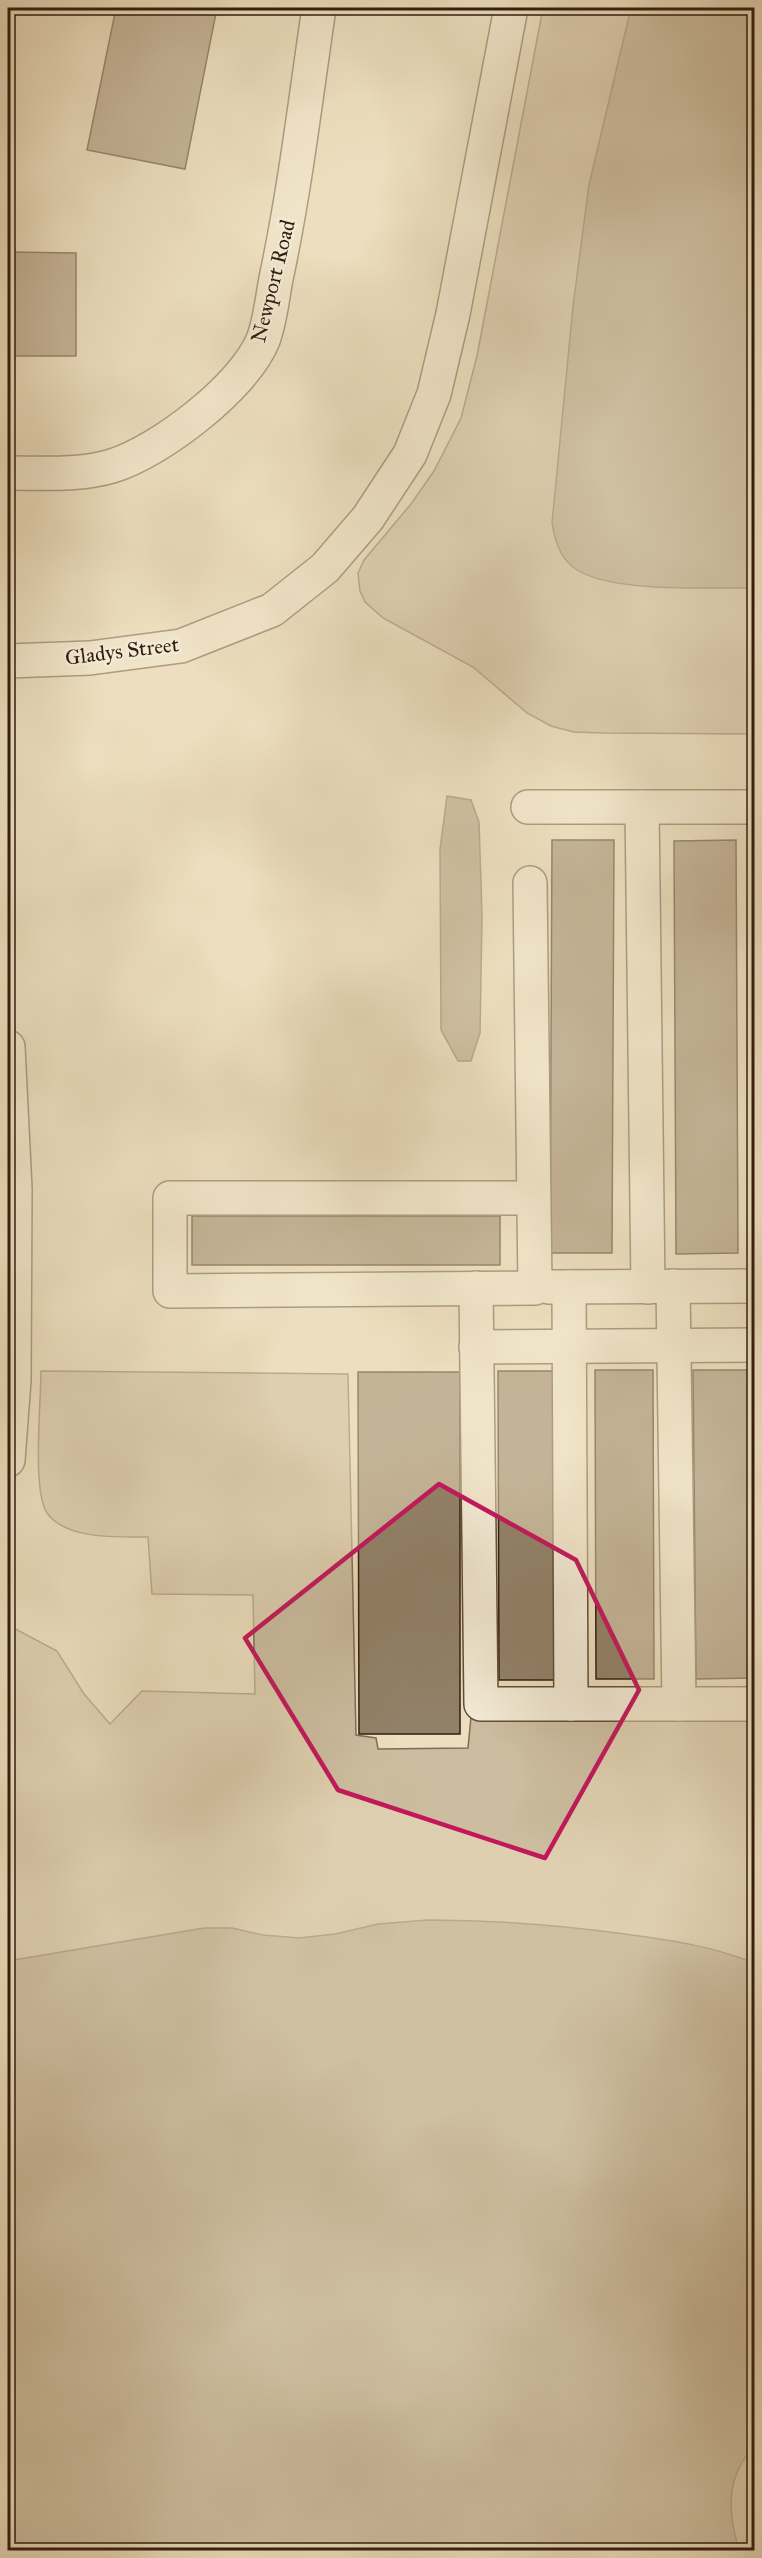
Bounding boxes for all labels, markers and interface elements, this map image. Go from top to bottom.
street label: Newport Road [245,216,301,345]
street label: Gladys Street [64,631,181,671]

